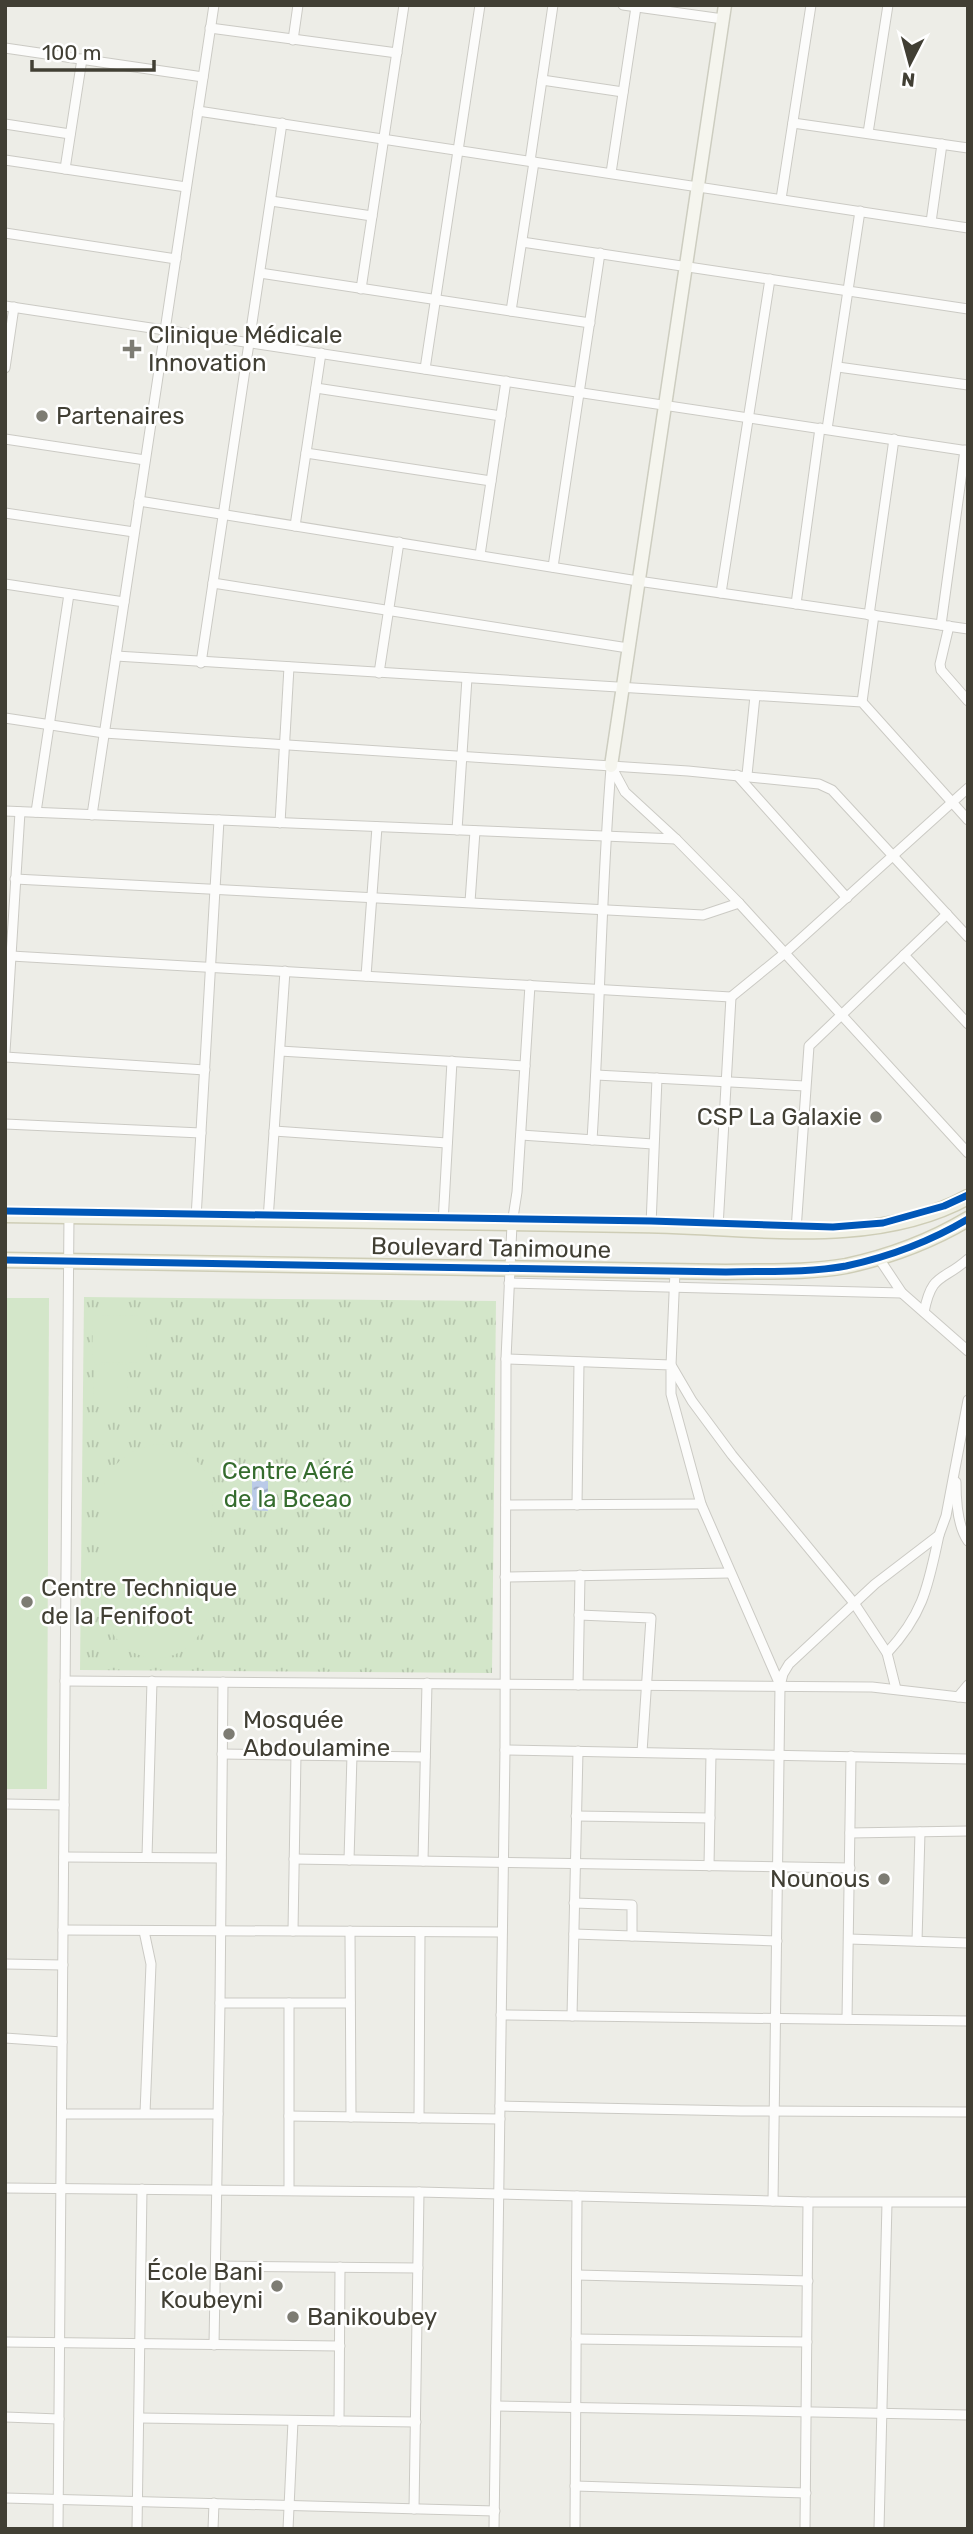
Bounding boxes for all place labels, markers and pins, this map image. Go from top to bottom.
place label: Clinique Médicale Innovation [148,321,342,377]
marker: Clinique Médicale Innovation [122,339,142,359]
place label: Partenaires [56,402,185,430]
marker: Partenaires [34,408,50,424]
place label: CSP La Galaxie [697,1103,862,1131]
marker: CSP La Galaxie [868,1109,884,1125]
place label: Centre Technique de la Fenifoot [41,1574,237,1630]
marker: Centre Technique de la Fenifoot [19,1594,35,1610]
place label: Mosquée Abdoulamine [243,1706,390,1762]
marker: Mosquée Abdoulamine [221,1726,237,1742]
place label: Nounous [770,1865,870,1893]
marker: Nounous [876,1871,892,1887]
place label: École Bani Koubeyni [147,2258,263,2314]
marker: École Bani Koubeyni [269,2278,285,2294]
place label: Banikoubey [307,2303,437,2331]
marker: Banikoubey [285,2309,301,2325]

